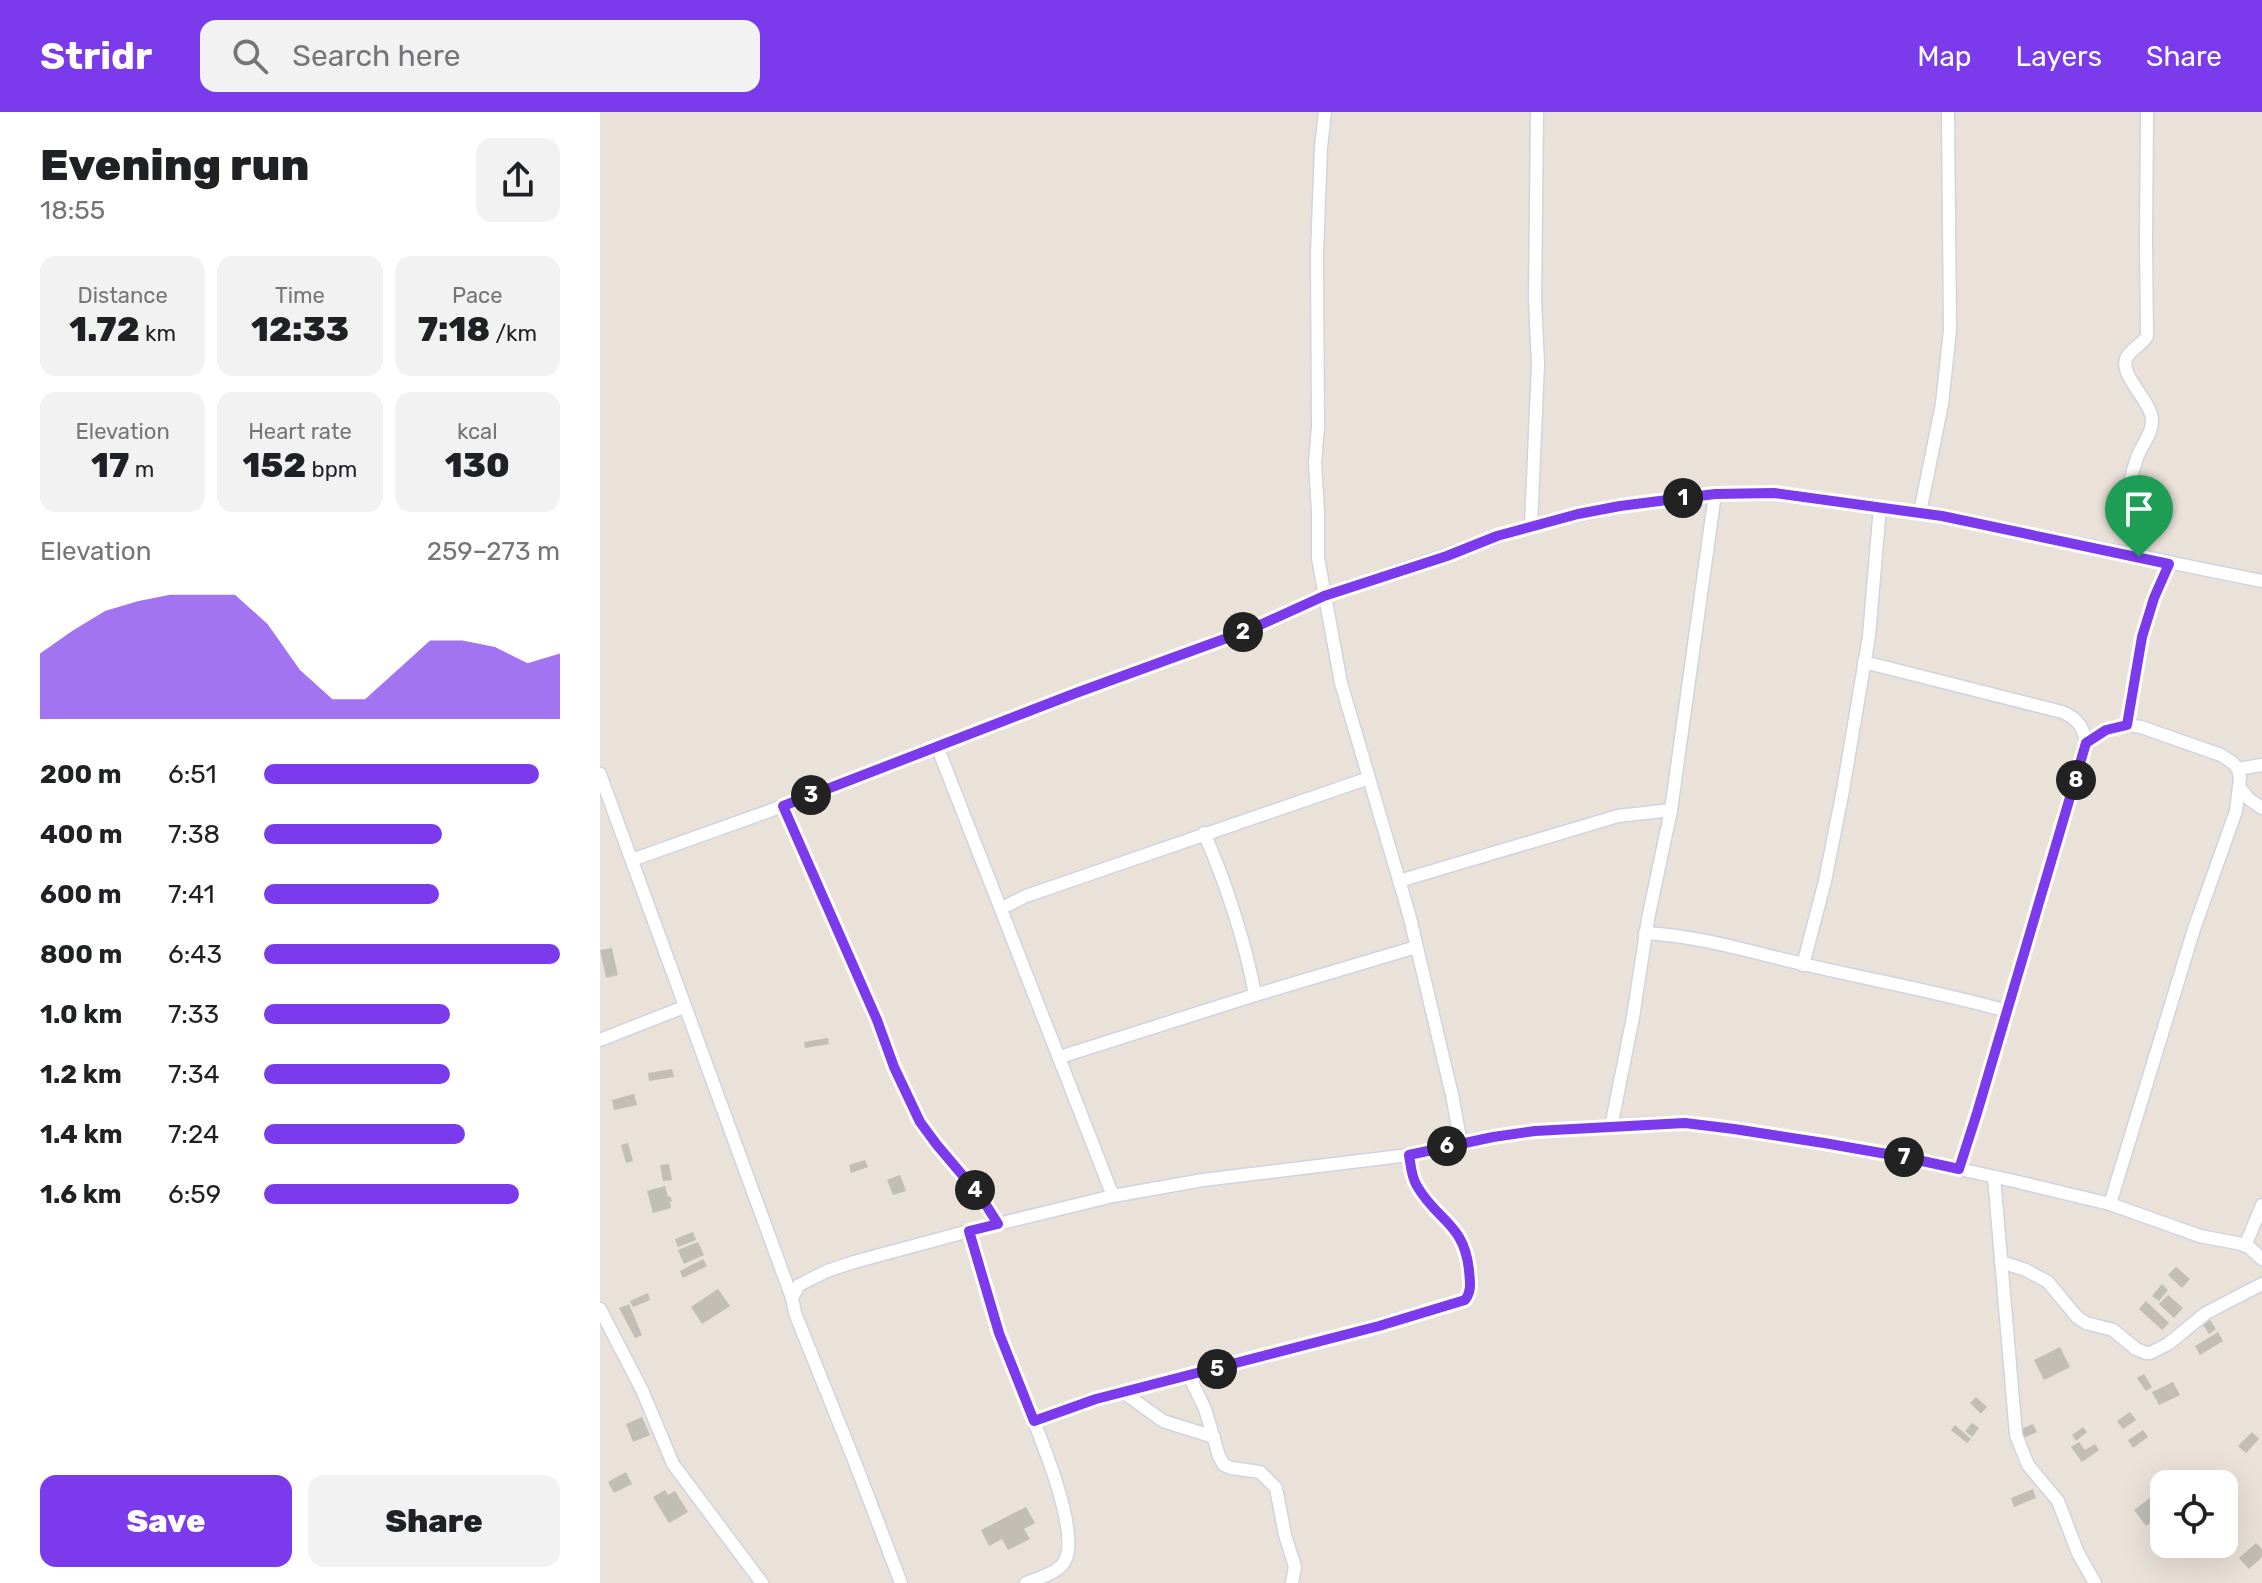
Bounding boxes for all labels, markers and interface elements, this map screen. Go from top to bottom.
search box [200,20,760,92]
text: Stridr [40,33,152,79]
icon: search [228,34,272,78]
text: Search here [292,38,461,74]
text: Map [1917,40,1972,73]
text: Layers [2016,40,2102,73]
text: Share [2146,40,2222,73]
button: share [476,138,560,222]
text: Evening run [40,139,309,191]
text: 18:55 [40,195,105,226]
text: Distance [78,282,168,309]
text: Time [275,282,325,309]
text: Pace [452,282,503,309]
text: 1.72 [69,309,140,350]
text: 12:33 [251,309,349,350]
text: 7:18 [418,309,490,350]
text: km [140,320,176,347]
text: /km [490,320,537,347]
text: Elevation [76,418,170,445]
text: Heart rate [248,418,352,445]
text: kcal [457,418,498,445]
text: 17 [91,445,129,486]
text: 152 [243,445,306,486]
text: 130 [445,445,510,486]
text: m [129,456,154,483]
text: bpm [306,456,357,483]
pin [2105,475,2173,557]
pin: 1 [1663,478,1703,518]
text: 1 [1678,484,1688,511]
icon: arrive [2117,487,2161,531]
text: Elevation [40,536,151,567]
text: 259–273 m [427,536,560,567]
pin: 2 [1223,612,1263,652]
text: 2 [1236,618,1250,645]
text: 200 m [40,759,122,790]
text: 6:51 [168,759,217,790]
pin: 8 [2056,760,2096,800]
text: 8 [2069,766,2083,793]
pin: 3 [791,775,831,815]
text: 3 [804,781,818,808]
text: 400 m [40,819,122,850]
text: 7:38 [168,819,220,850]
text: 600 m [40,879,122,910]
text: 7:41 [168,879,215,910]
text: 800 m [40,939,122,970]
text: 6:43 [168,939,222,970]
text: 1.0 km [40,999,122,1030]
text: 7:33 [168,999,219,1030]
text: 1.2 km [40,1059,122,1090]
text: 7:34 [168,1059,220,1090]
text: 1.4 km [40,1119,122,1150]
text: 7:24 [168,1119,219,1150]
pin: 6 [1427,1126,1467,1166]
text: 6 [1440,1132,1454,1159]
pin: 7 [1884,1137,1924,1177]
text: 7 [1898,1143,1910,1170]
pin: 4 [955,1170,995,1210]
text: 4 [967,1176,983,1203]
text: 1.6 km [40,1179,122,1210]
text: 6:59 [168,1179,221,1210]
pin: 5 [1197,1349,1237,1389]
text: 5 [1210,1355,1224,1382]
map controls [2150,1470,2238,1558]
button: locate [2150,1470,2238,1558]
button: Save [40,1475,292,1567]
button: Share [308,1475,560,1567]

